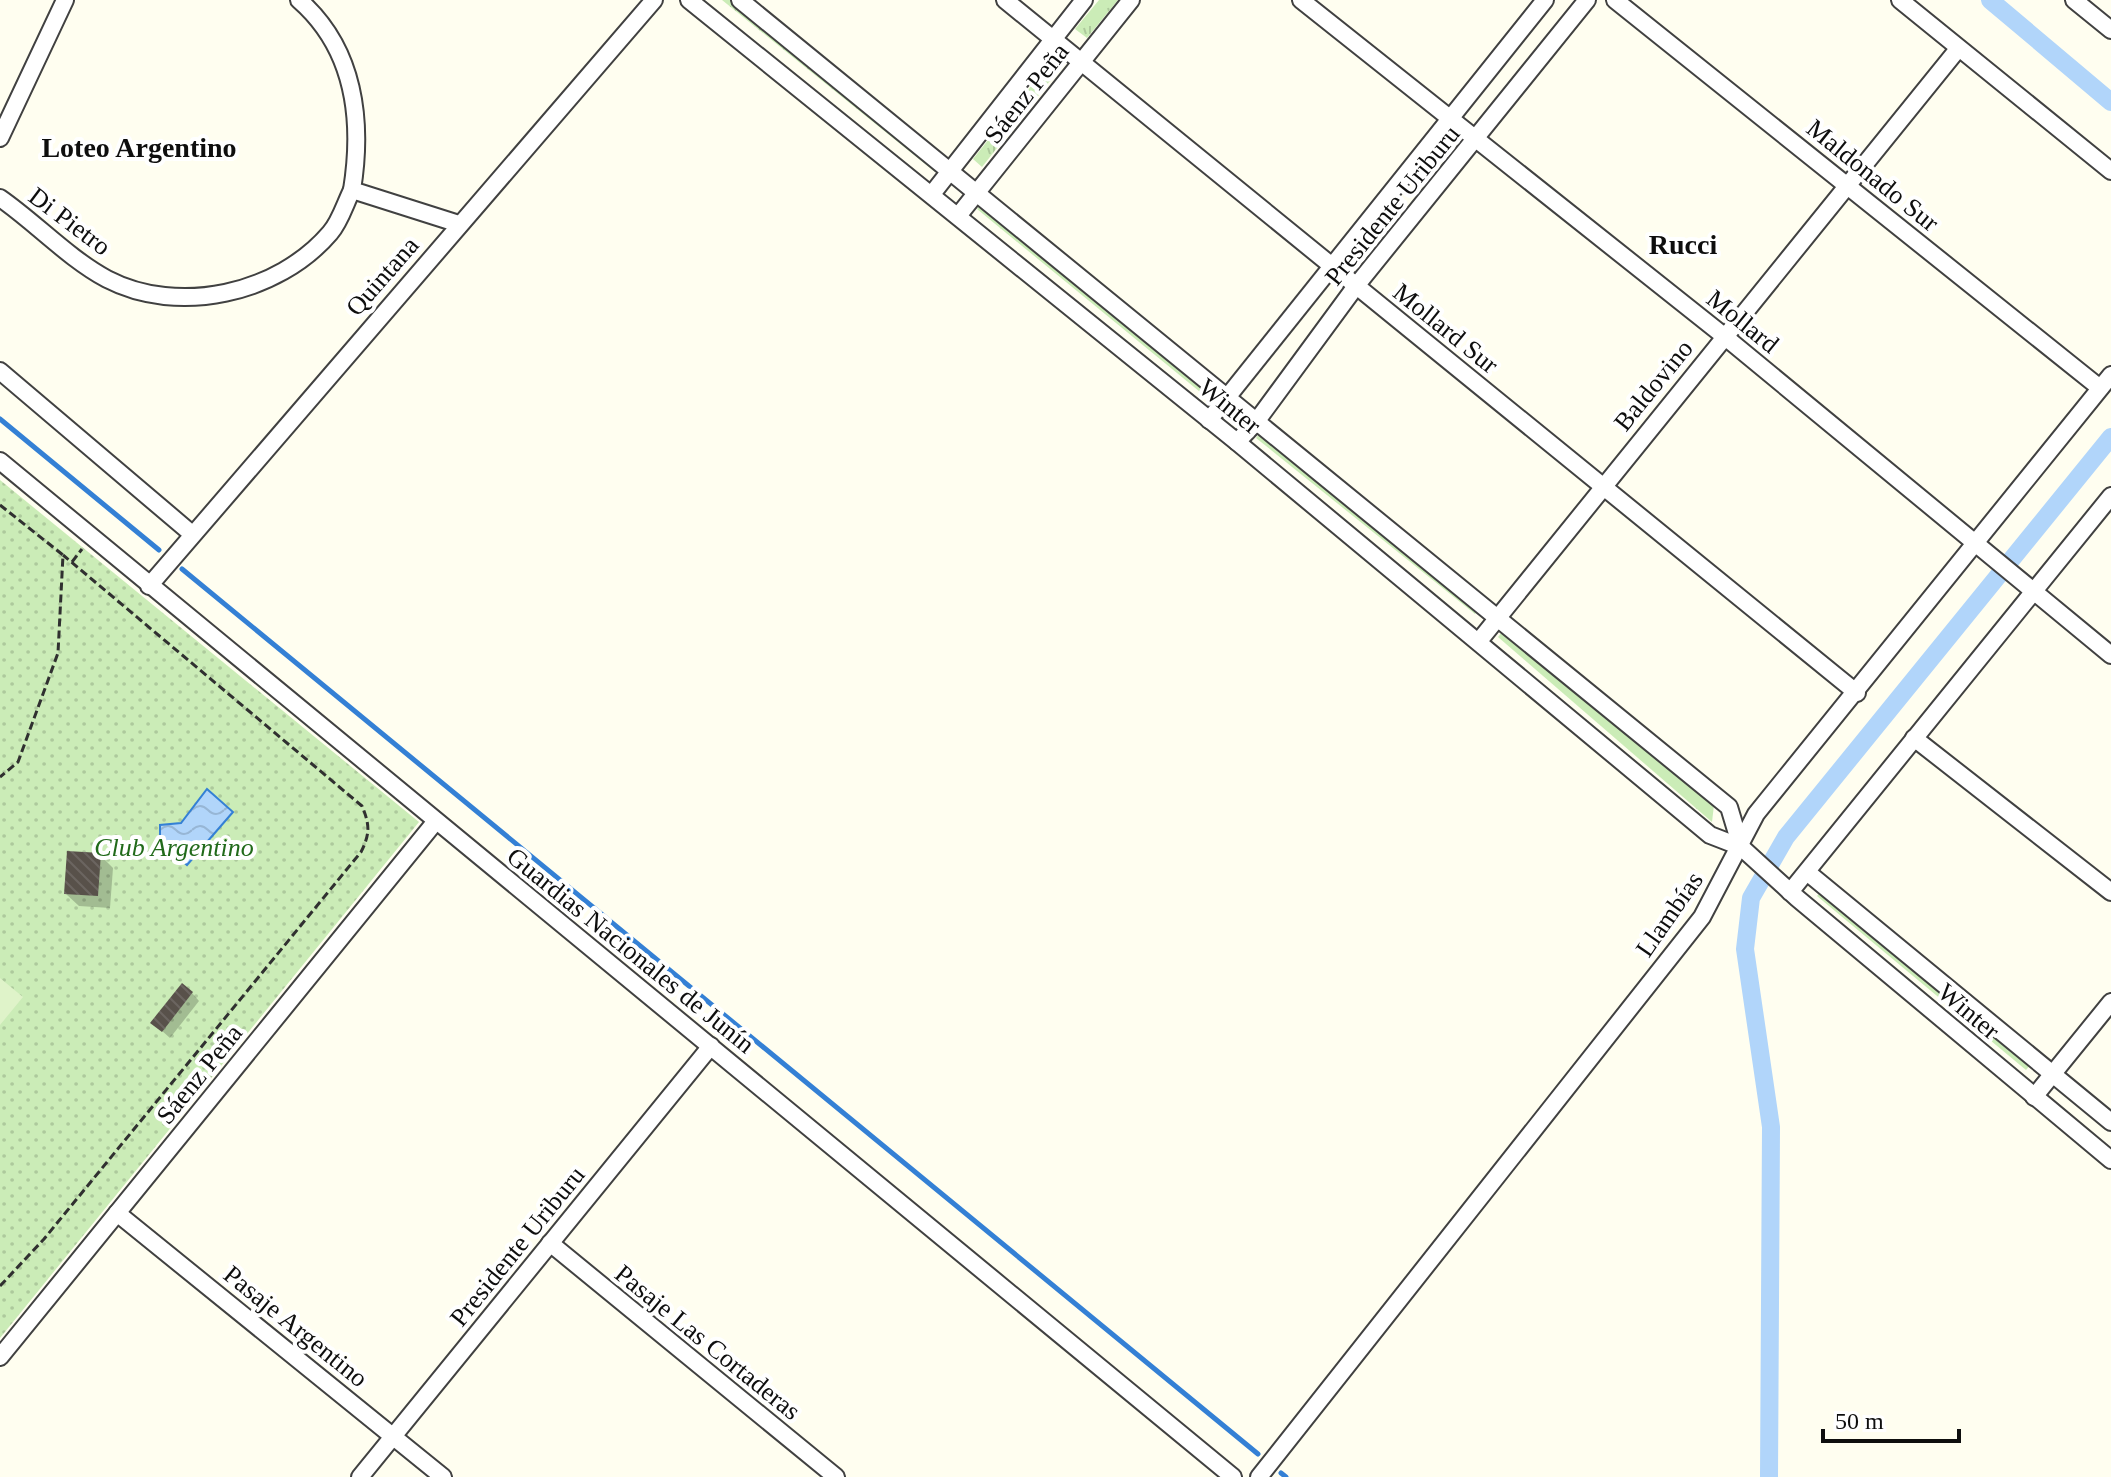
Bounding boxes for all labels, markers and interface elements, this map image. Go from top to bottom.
street label: Sáenz Peña [978,37,1075,149]
street label: Maldonado Sur [1801,113,1945,238]
street label: Presidente Uriburu [1319,120,1466,291]
district label: Loteo Argentino [41,132,237,163]
street label: Di Pietro [23,181,116,261]
district label: Rucci [1649,229,1717,260]
street label: Quintana [340,231,425,322]
street label: Mollard Sur [1387,277,1504,380]
street label: Mollard [1701,284,1784,359]
street label: Baldovino [1608,334,1699,437]
street label: Winter [1193,373,1267,440]
park label: Club Argentino [94,833,254,862]
street label: Guardias Nacionales de Junín [501,842,760,1059]
street label: Llambías [1630,866,1709,962]
street label: Winter [1932,977,2006,1046]
street label: Sáenz Peña [151,1019,248,1130]
street label: Presidente Uriburu [444,1161,591,1332]
street label: Pasaje Las Cortaderas [609,1259,806,1426]
street label: Pasaje Argentino [218,1260,373,1393]
scale bar [1823,1393,1959,1443]
text: 50 m [1835,1408,1884,1434]

